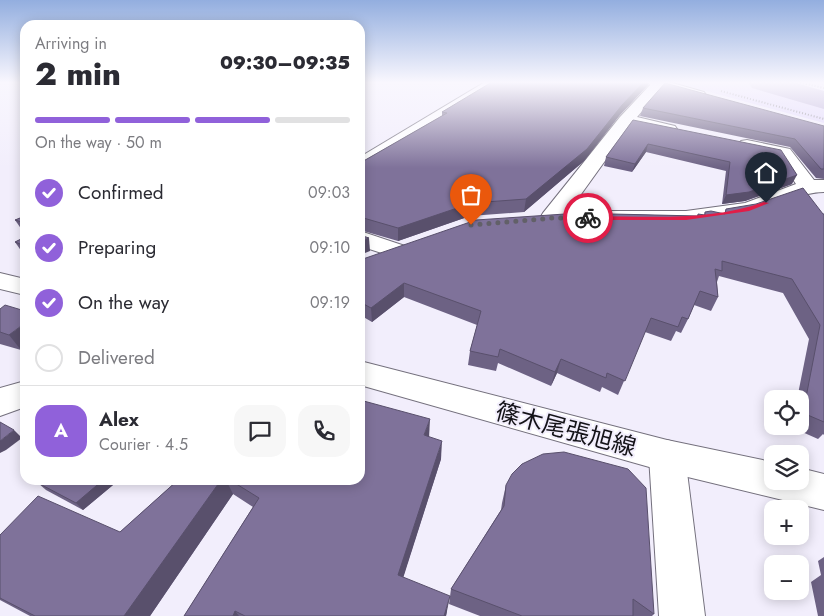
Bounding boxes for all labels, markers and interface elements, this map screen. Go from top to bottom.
text: Arriving in [35,32,107,55]
text: 09:30–09:35 [220,49,350,76]
text: 2 min [35,51,121,97]
text: On the way · 50 m [35,131,162,154]
pin [745,152,787,203]
icon: home [752,159,780,187]
pin [450,174,492,225]
icon: check [35,179,63,207]
text: Confirmed [78,179,164,206]
text: 09:03 [308,181,350,204]
icon: bag [457,181,485,209]
courier [563,193,613,243]
icon: bike [574,204,602,232]
icon: check [35,234,63,262]
text: Preparing [78,234,156,261]
text: 09:10 [310,236,350,259]
icon: check [35,289,63,317]
text: On the way [78,289,169,316]
text: 09:19 [310,291,350,314]
text: Delivered [78,344,155,371]
map controls [764,390,809,600]
button: locate [764,390,809,435]
street label: 篠木尾張旭線 [492,393,640,465]
button: chat [234,405,286,457]
button: phone [298,405,350,457]
text: Alex [99,406,139,433]
text: A [54,417,68,444]
text: Courier · 4.5 [99,433,188,456]
button: layers [764,445,809,490]
button: + [764,500,809,545]
button: − [764,555,809,600]

